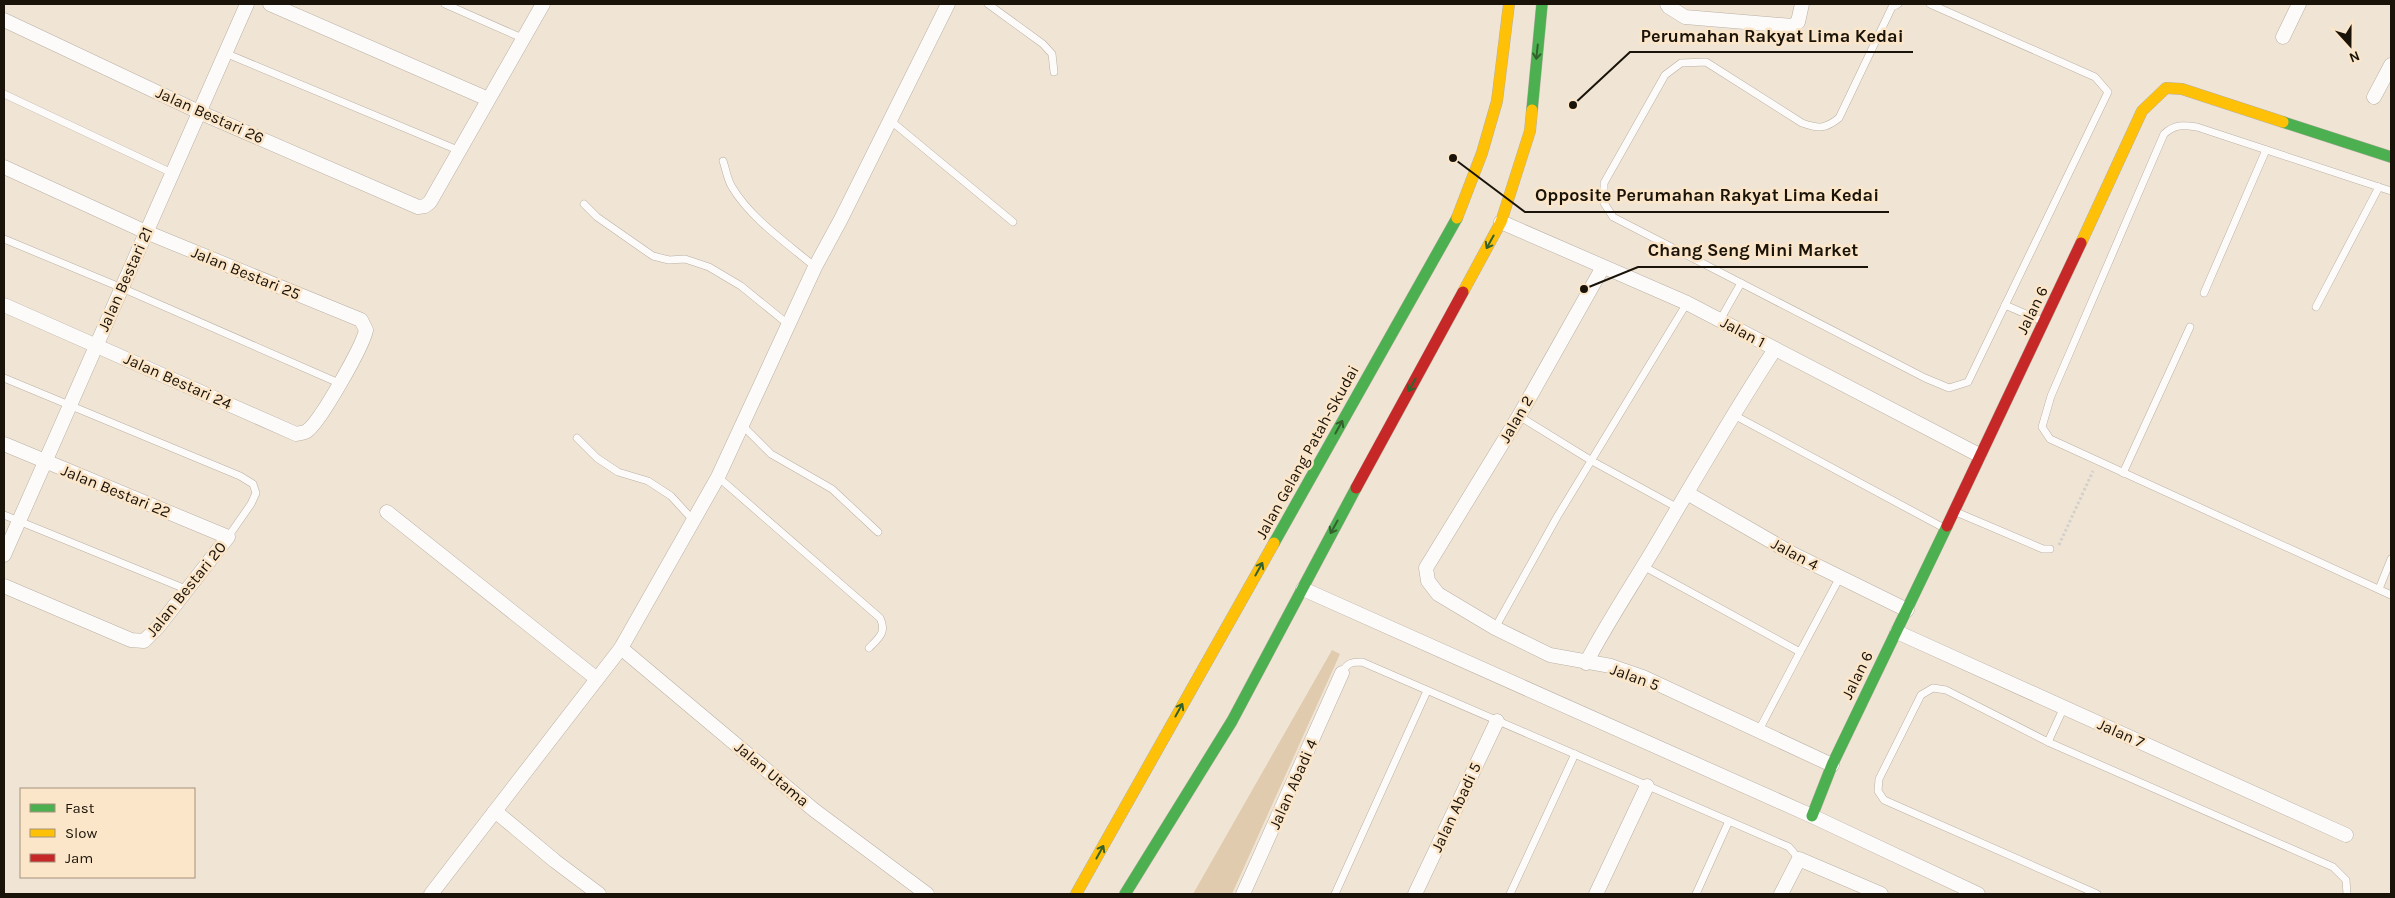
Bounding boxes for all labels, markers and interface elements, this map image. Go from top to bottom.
callout: Perumahan Rakyat Lima Kedai [1630,19,1913,52]
north arrow [2325,20,2375,70]
text: Perumahan Rakyat Lima Kedai [1640,25,1904,47]
one-way arrow [1532,44,1542,60]
text: N [2347,47,2362,66]
street label: Jalan Bestari 26 [153,83,267,147]
callout: Opposite Perumahan Rakyat Lima Kedai [1525,179,1889,212]
text: Opposite Perumahan Rakyat Lima Kedai [1535,184,1879,206]
street label: Jalan Bestari 21 [93,224,157,334]
callout: Chang Seng Mini Market [1638,234,1868,267]
one-way arrow [1485,235,1495,250]
text: Chang Seng Mini Market [1648,239,1858,261]
street label: Jalan Bestari 25 [189,242,303,304]
street label: Jalan 6 [2012,283,2052,337]
street label: Jalan 1 [1718,313,1768,351]
street label: Jalan Bestari 24 [121,349,235,413]
street label: Jalan Gelang Patah-Skudai [1251,362,1363,542]
one-way arrow [1407,377,1417,392]
street label: Jalan 2 [1495,392,1537,446]
one-way arrow [1335,420,1344,435]
street label: Jalan Bestari 22 [59,460,173,522]
one-way arrow [1329,520,1339,534]
street label: Jalan 4 [1768,534,1822,574]
street label: Jalan Bestari 20 [142,538,230,640]
one-way arrow [1255,562,1265,576]
street label: Jalan 6 [1837,648,1877,702]
street label: Jalan 5 [1608,659,1662,695]
one-way arrow [1175,704,1185,718]
street label: Jalan 7 [2095,714,2148,752]
street label: Jalan Abadi 4 [1265,736,1321,832]
street label: Jalan Utama [731,737,813,811]
street label: Jalan Abadi 5 [1427,759,1485,855]
legend [20,788,195,878]
text: Fast [65,799,95,817]
text: Slow [65,824,97,842]
one-way arrow [1095,845,1105,859]
text: Jam [65,849,93,867]

